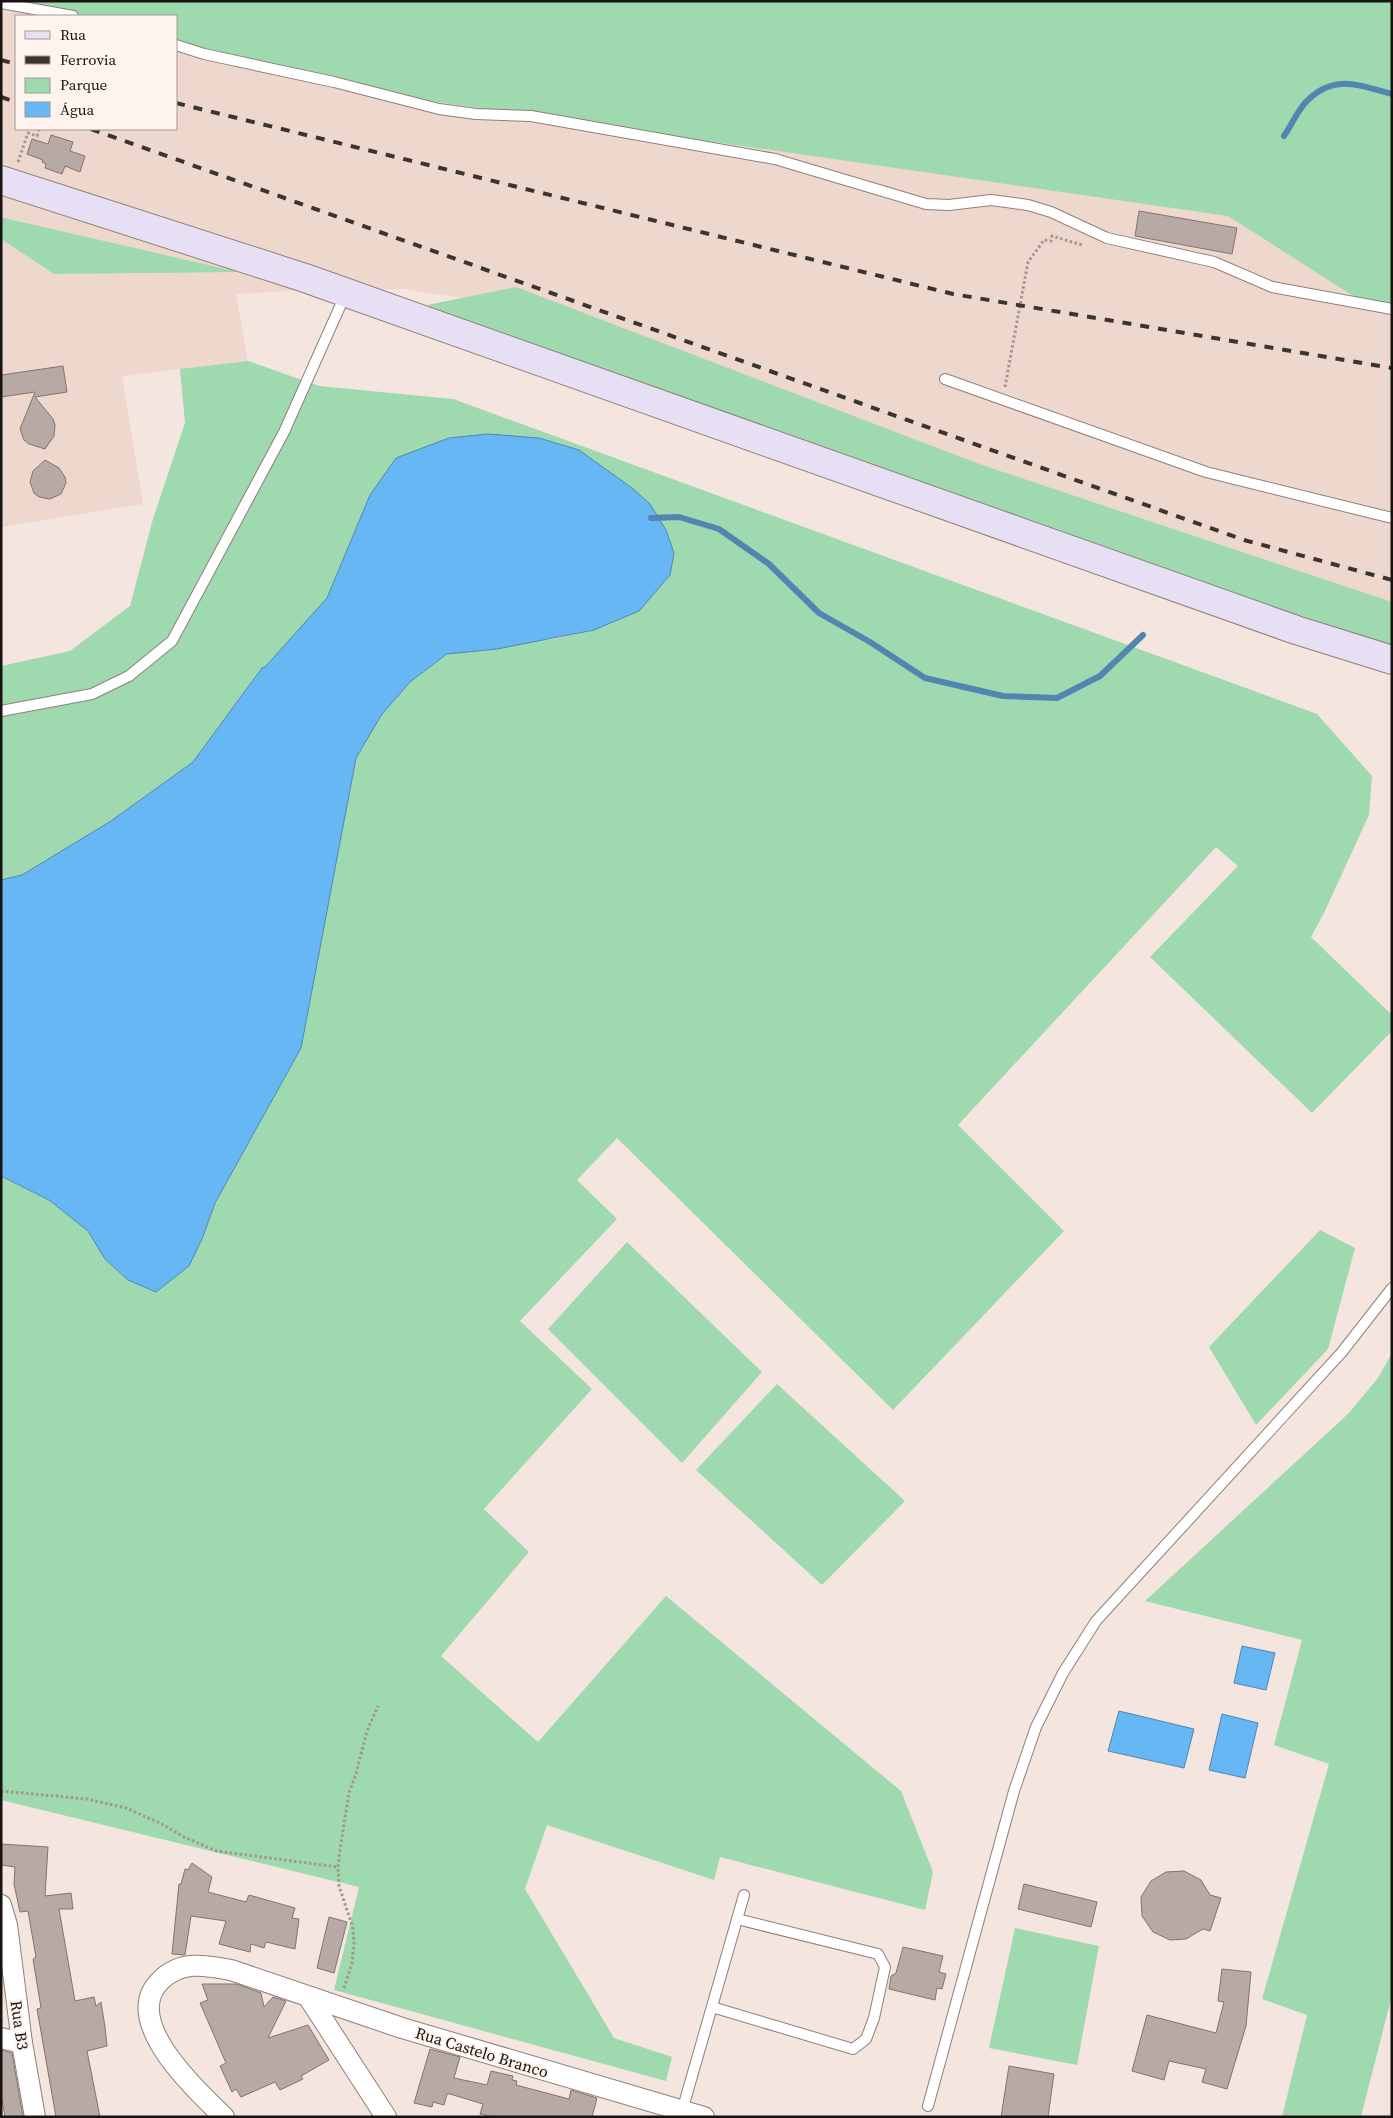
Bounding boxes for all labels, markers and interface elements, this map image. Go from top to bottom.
legend [15,15,178,130]
text: Rua [60,24,86,45]
text: Ferrovia [60,49,117,70]
text: Parque [60,74,108,95]
text: Água [60,99,94,120]
street label: Rua B3 [6,1999,34,2051]
street label: Rua Castelo Branco [413,2021,551,2083]

